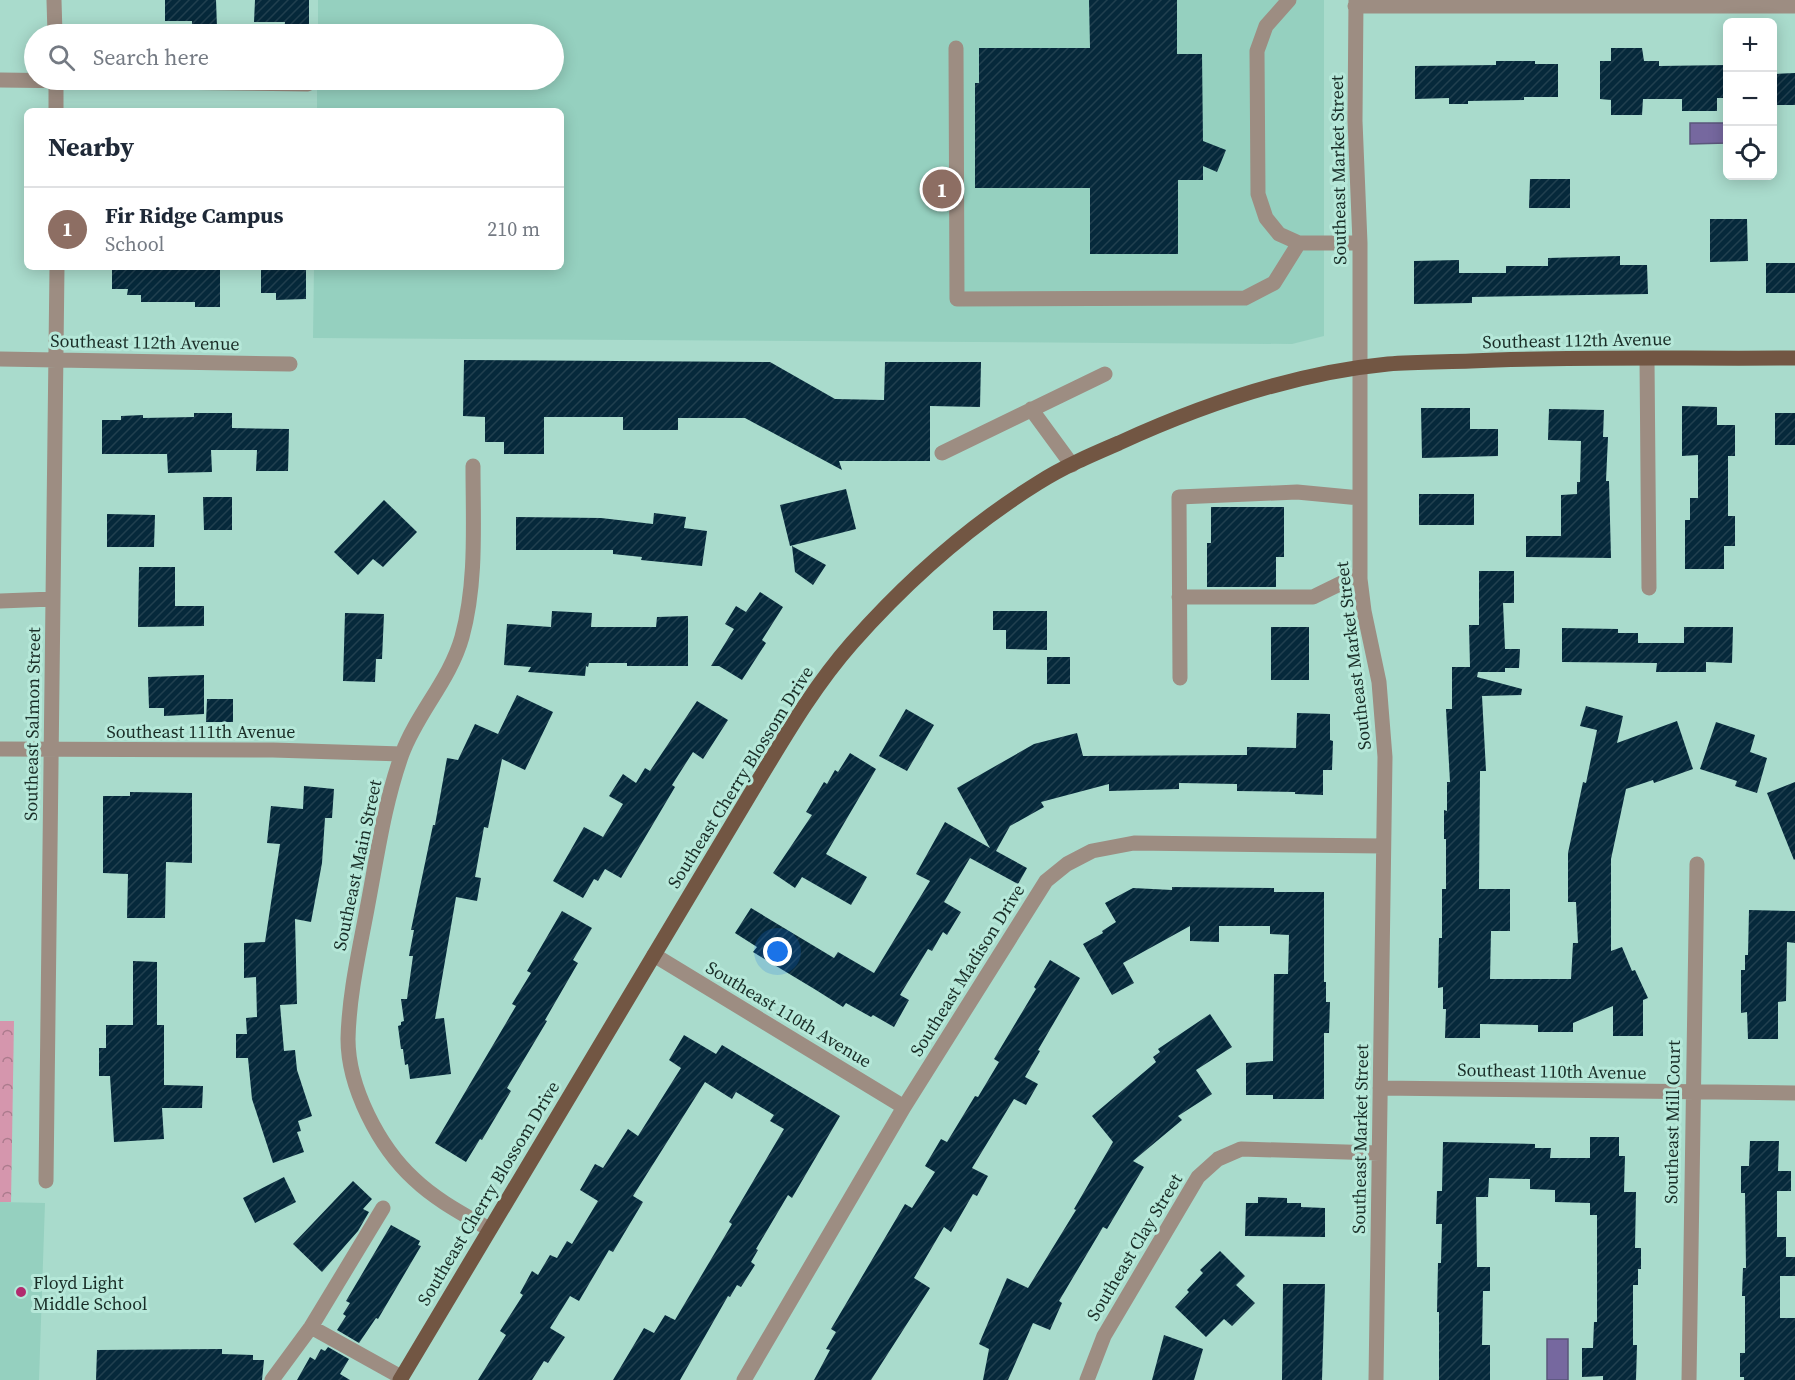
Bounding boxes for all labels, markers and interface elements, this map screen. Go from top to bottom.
map controls [1723,18,1777,180]
button: + [1723,18,1777,72]
search box [24,24,564,90]
icon: search [45,41,78,74]
text: Search here [93,42,209,72]
button: − [1723,72,1777,126]
street label: Southeast Market Street [1324,75,1352,265]
button: locate [1723,126,1777,180]
text: Nearby [48,129,134,165]
pin: 1 [922,166,962,212]
text: Fir Ridge Campus [105,200,283,230]
text: 1 [62,215,73,243]
text: 210 m [487,215,540,243]
text: School [105,230,165,258]
street label: Southeast 112th Avenue [1482,326,1672,354]
street label: Southeast 112th Avenue [50,328,240,356]
street label: Southeast Market Street [1329,560,1377,752]
street label: Southeast Salmon Street [18,627,46,821]
street label: Southeast Cherry Blossom Drive [661,661,819,893]
street label: Southeast 111th Avenue [106,719,296,744]
street label: Southeast Main Street [327,777,387,953]
street label: Southeast Madison Drive [904,879,1030,1061]
your location [763,937,792,966]
street label: Southeast 110th Avenue [702,955,876,1073]
street label: Southeast Mill Court [1658,1040,1686,1204]
street label: Southeast Market Street [1346,1044,1374,1234]
street label: Southeast 110th Avenue [1457,1057,1647,1085]
street label: Southeast Cherry Blossom Drive [411,1076,565,1310]
street label: Southeast Clay Street [1080,1169,1188,1325]
place label: Floyd Light Middle School [33,1270,147,1316]
marker: Floyd Light Middle School [14,1285,28,1299]

